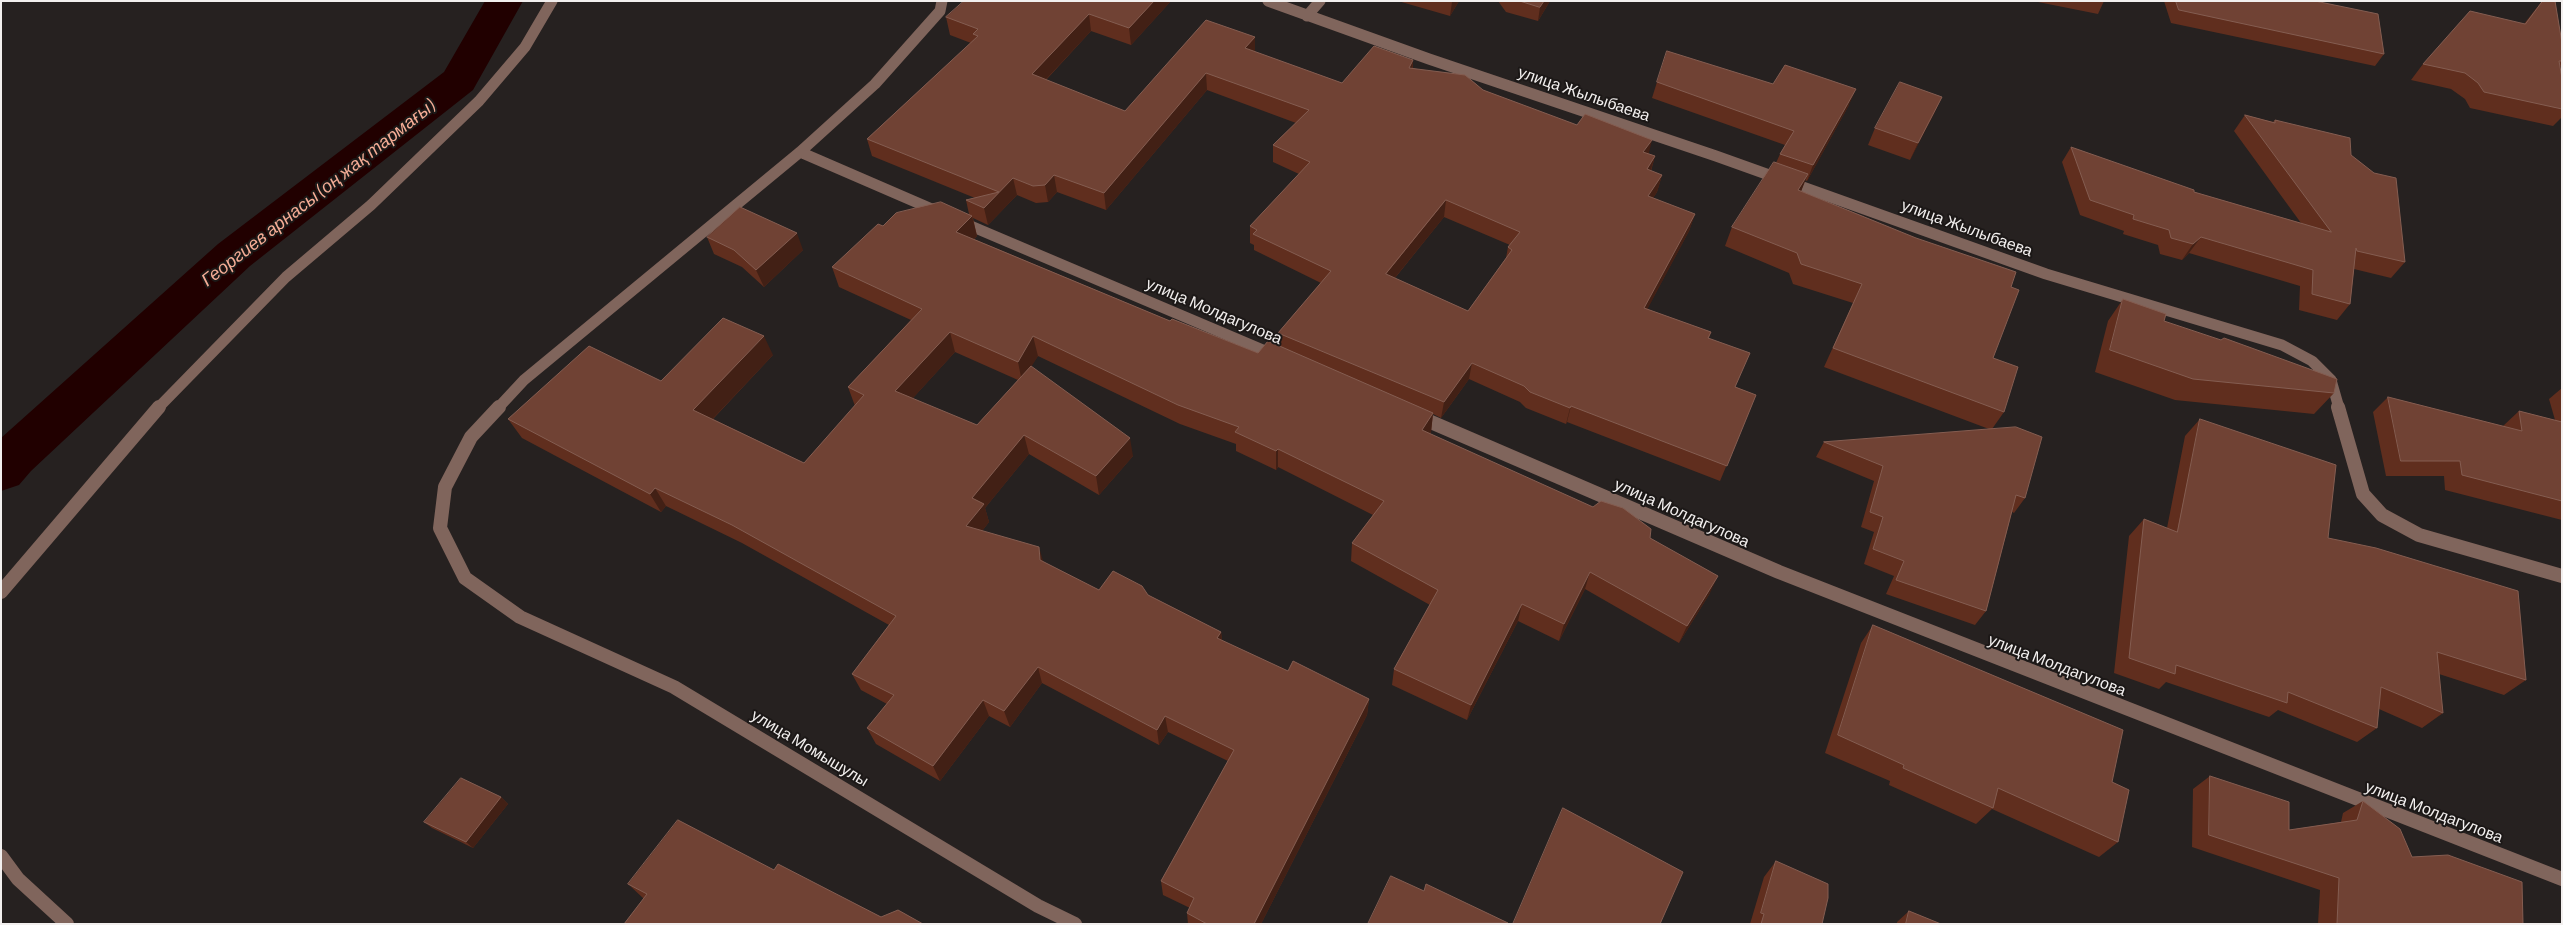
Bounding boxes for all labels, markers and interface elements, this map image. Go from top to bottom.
street label: улица Жылыбаева [1516,62,1652,126]
water label: Георгиев арнасы (оң жақ тармағы) [197,95,439,291]
street label: улица Жылыбаева [1899,195,2035,261]
street label: улица Молдагулова [1143,274,1285,348]
street label: улица Молдагулова [1611,475,1753,551]
street label: улица Молдагулова [1985,630,2129,700]
street label: улица Момышулы [748,705,872,791]
street label: улица Молдагулова [2362,777,2506,847]

